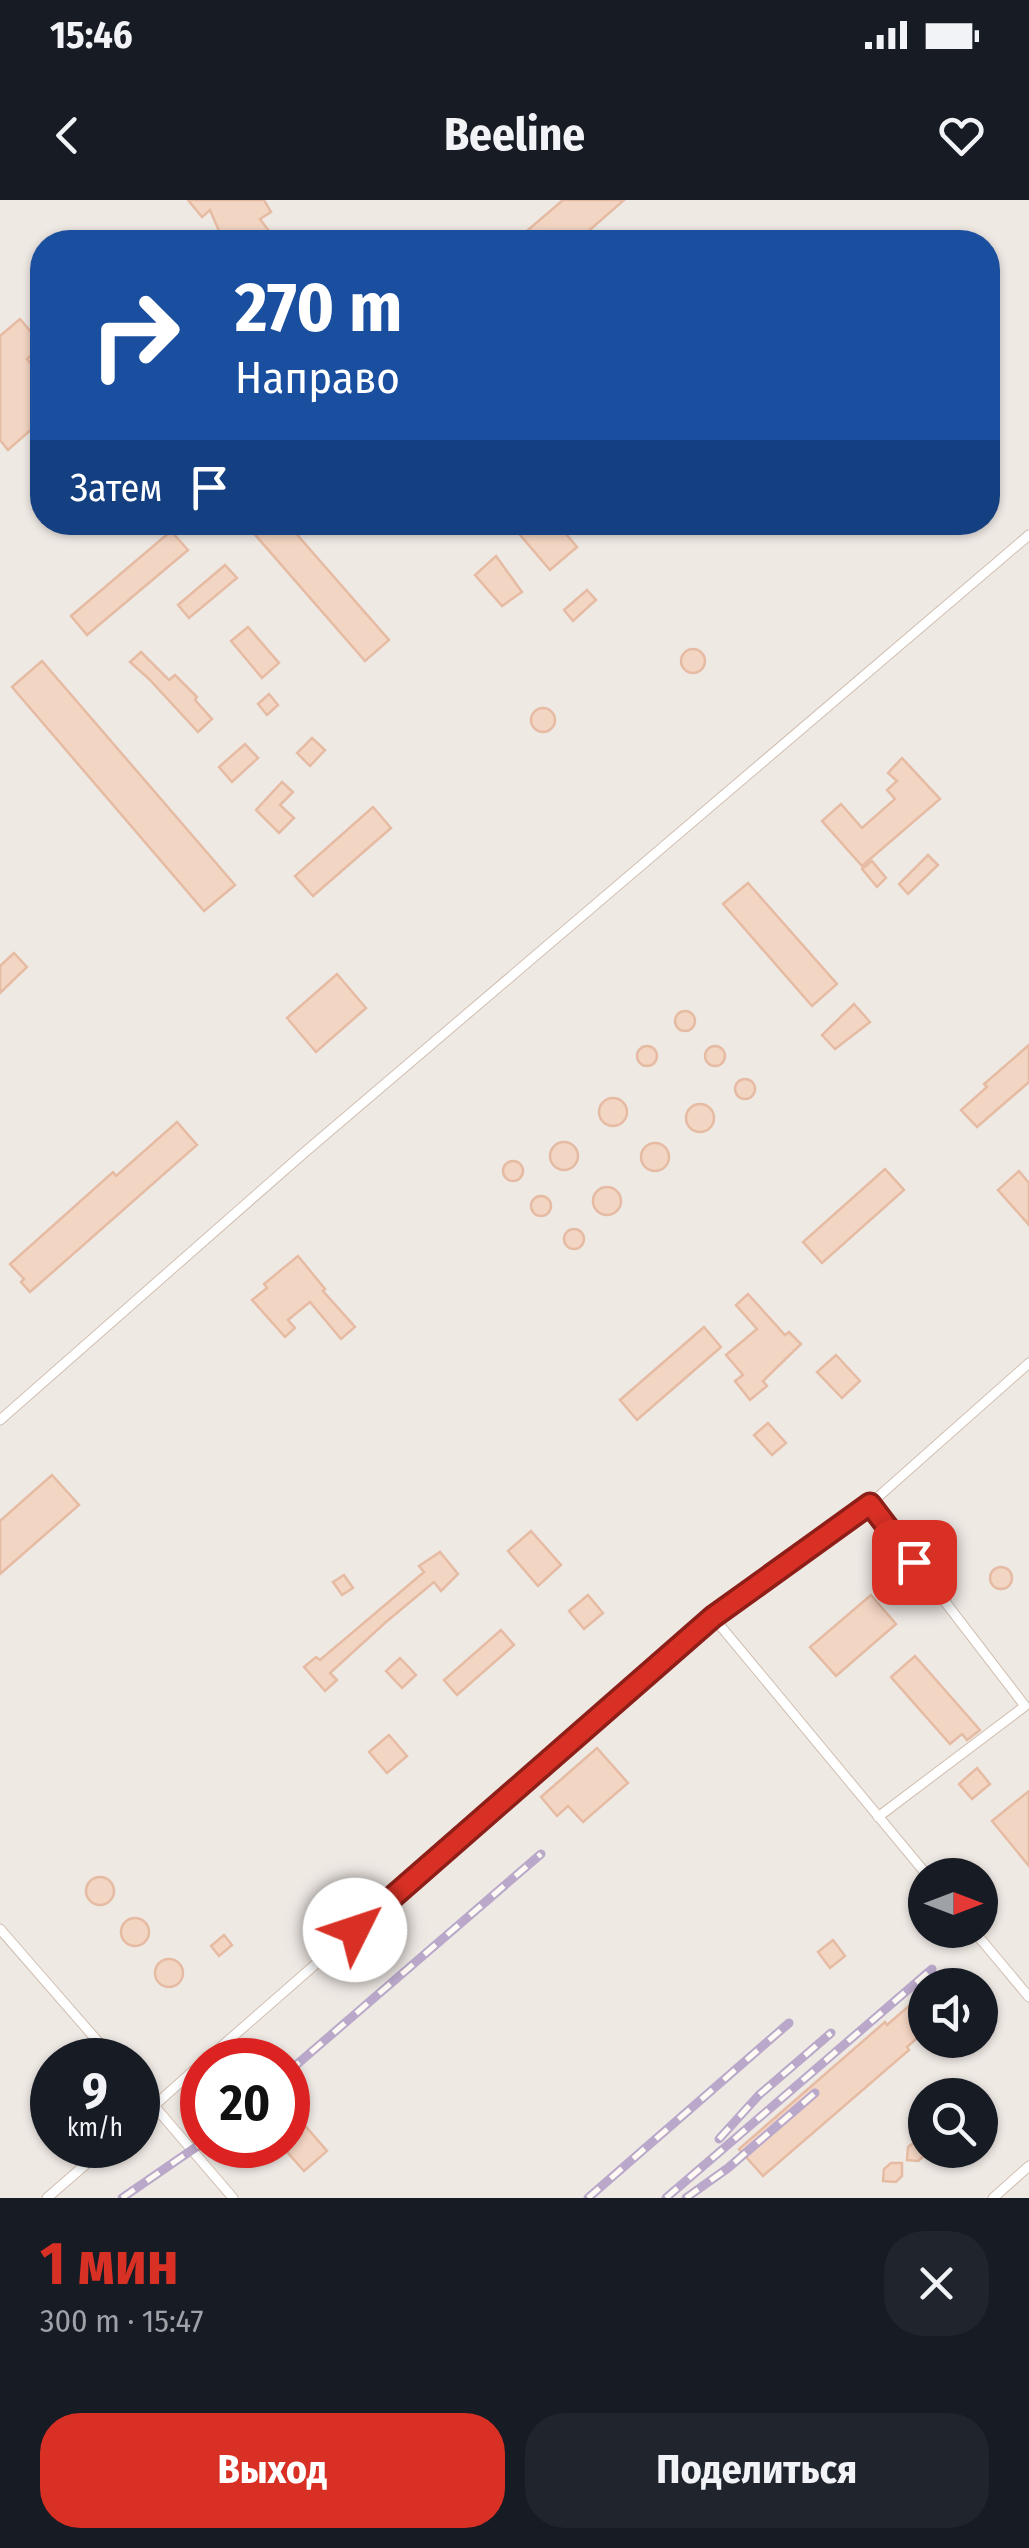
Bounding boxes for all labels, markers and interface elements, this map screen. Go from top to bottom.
text: 15:46 [50,12,133,58]
icon: back [40,108,95,163]
text: Beeline [444,108,585,162]
icon: heart [934,108,989,163]
text: 270 m [235,266,402,350]
icon: right [70,270,200,400]
text: Направо [235,351,400,405]
icon: arrive [182,460,237,515]
text: Затем [70,465,162,511]
pin [872,1520,957,1605]
icon: arrive [887,1535,942,1590]
north arrow [908,1858,998,1948]
map controls [908,1858,998,2168]
position arrow [303,1878,407,1982]
button: sound [908,1968,998,2058]
speed limit sign: 20 [180,2038,310,2168]
text: 9 [82,2061,108,2121]
button: search [908,2078,998,2168]
text: km/h [67,2113,123,2143]
text: 1 мин [40,2228,179,2300]
button: close [884,2231,989,2336]
text: 300 m · 15:47 [40,2302,203,2340]
button: Выход [40,2413,505,2528]
button: Поделиться [525,2413,989,2528]

